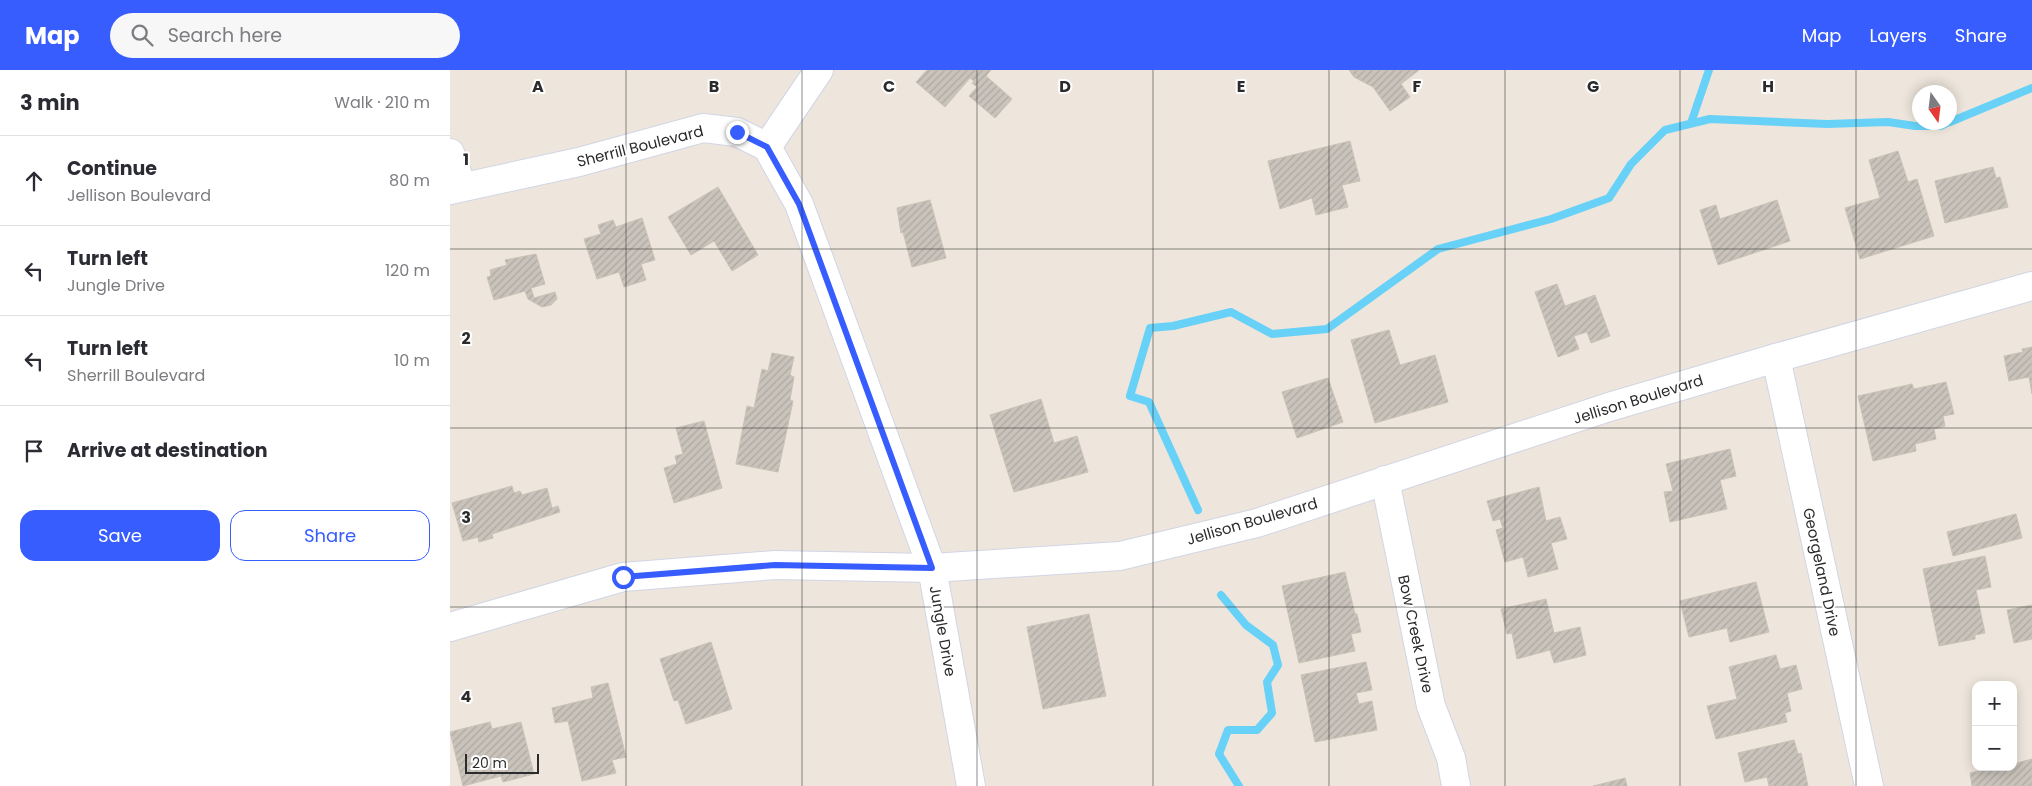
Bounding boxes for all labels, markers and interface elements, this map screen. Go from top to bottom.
search box [110,13,460,58]
text: Map [25,19,80,52]
icon: search [128,21,156,49]
text: Search here [168,22,282,49]
text: Map [1802,23,1842,48]
text: Layers [1870,23,1927,48]
text: Share [1955,23,2007,48]
text: A [532,75,544,98]
text: B [709,75,719,98]
text: C [883,75,895,98]
text: D [1059,75,1071,98]
text: E [1237,75,1245,98]
text: F [1413,75,1422,98]
text: G [1587,75,1599,98]
text: H [1762,75,1774,98]
north arrow [1912,85,1957,130]
text: 3 min [20,88,80,117]
text: Walk · 210 m [334,91,430,114]
street label: Sherrill Boulevard [575,120,705,172]
route end [726,121,749,144]
text: 1 [463,148,469,171]
text: Continue [67,155,157,182]
icon: ahead [20,167,48,195]
text: 80 m [389,169,430,192]
text: Jellison Boulevard [67,184,211,207]
text: Turn left [67,245,148,272]
icon: left [20,257,48,285]
text: 120 m [385,259,430,282]
text: Jungle Drive [67,274,165,297]
text: 2 [461,327,471,350]
text: Turn left [67,335,148,362]
icon: left [20,347,48,375]
text: 10 m [394,349,430,372]
text: Sherrill Boulevard [67,364,205,387]
street label: Jellison Boulevard [1570,369,1706,429]
icon: arrive [20,437,48,465]
text: Arrive at destination [67,437,268,464]
street label: Jellison Boulevard [1184,492,1320,550]
text: 3 [461,506,471,529]
street label: Georgeland Drive [1798,506,1846,638]
button: Save [20,510,220,561]
button: Share [230,510,430,561]
route start [612,566,635,589]
street label: Bow Creek Drive [1393,573,1439,695]
street label: Jungle Drive [925,584,961,678]
map controls [1972,681,2017,771]
button: + [1972,681,2017,726]
text: 4 [461,685,472,708]
button: − [1972,726,2017,771]
scale bar [465,751,539,774]
text: 20 m [472,753,507,773]

